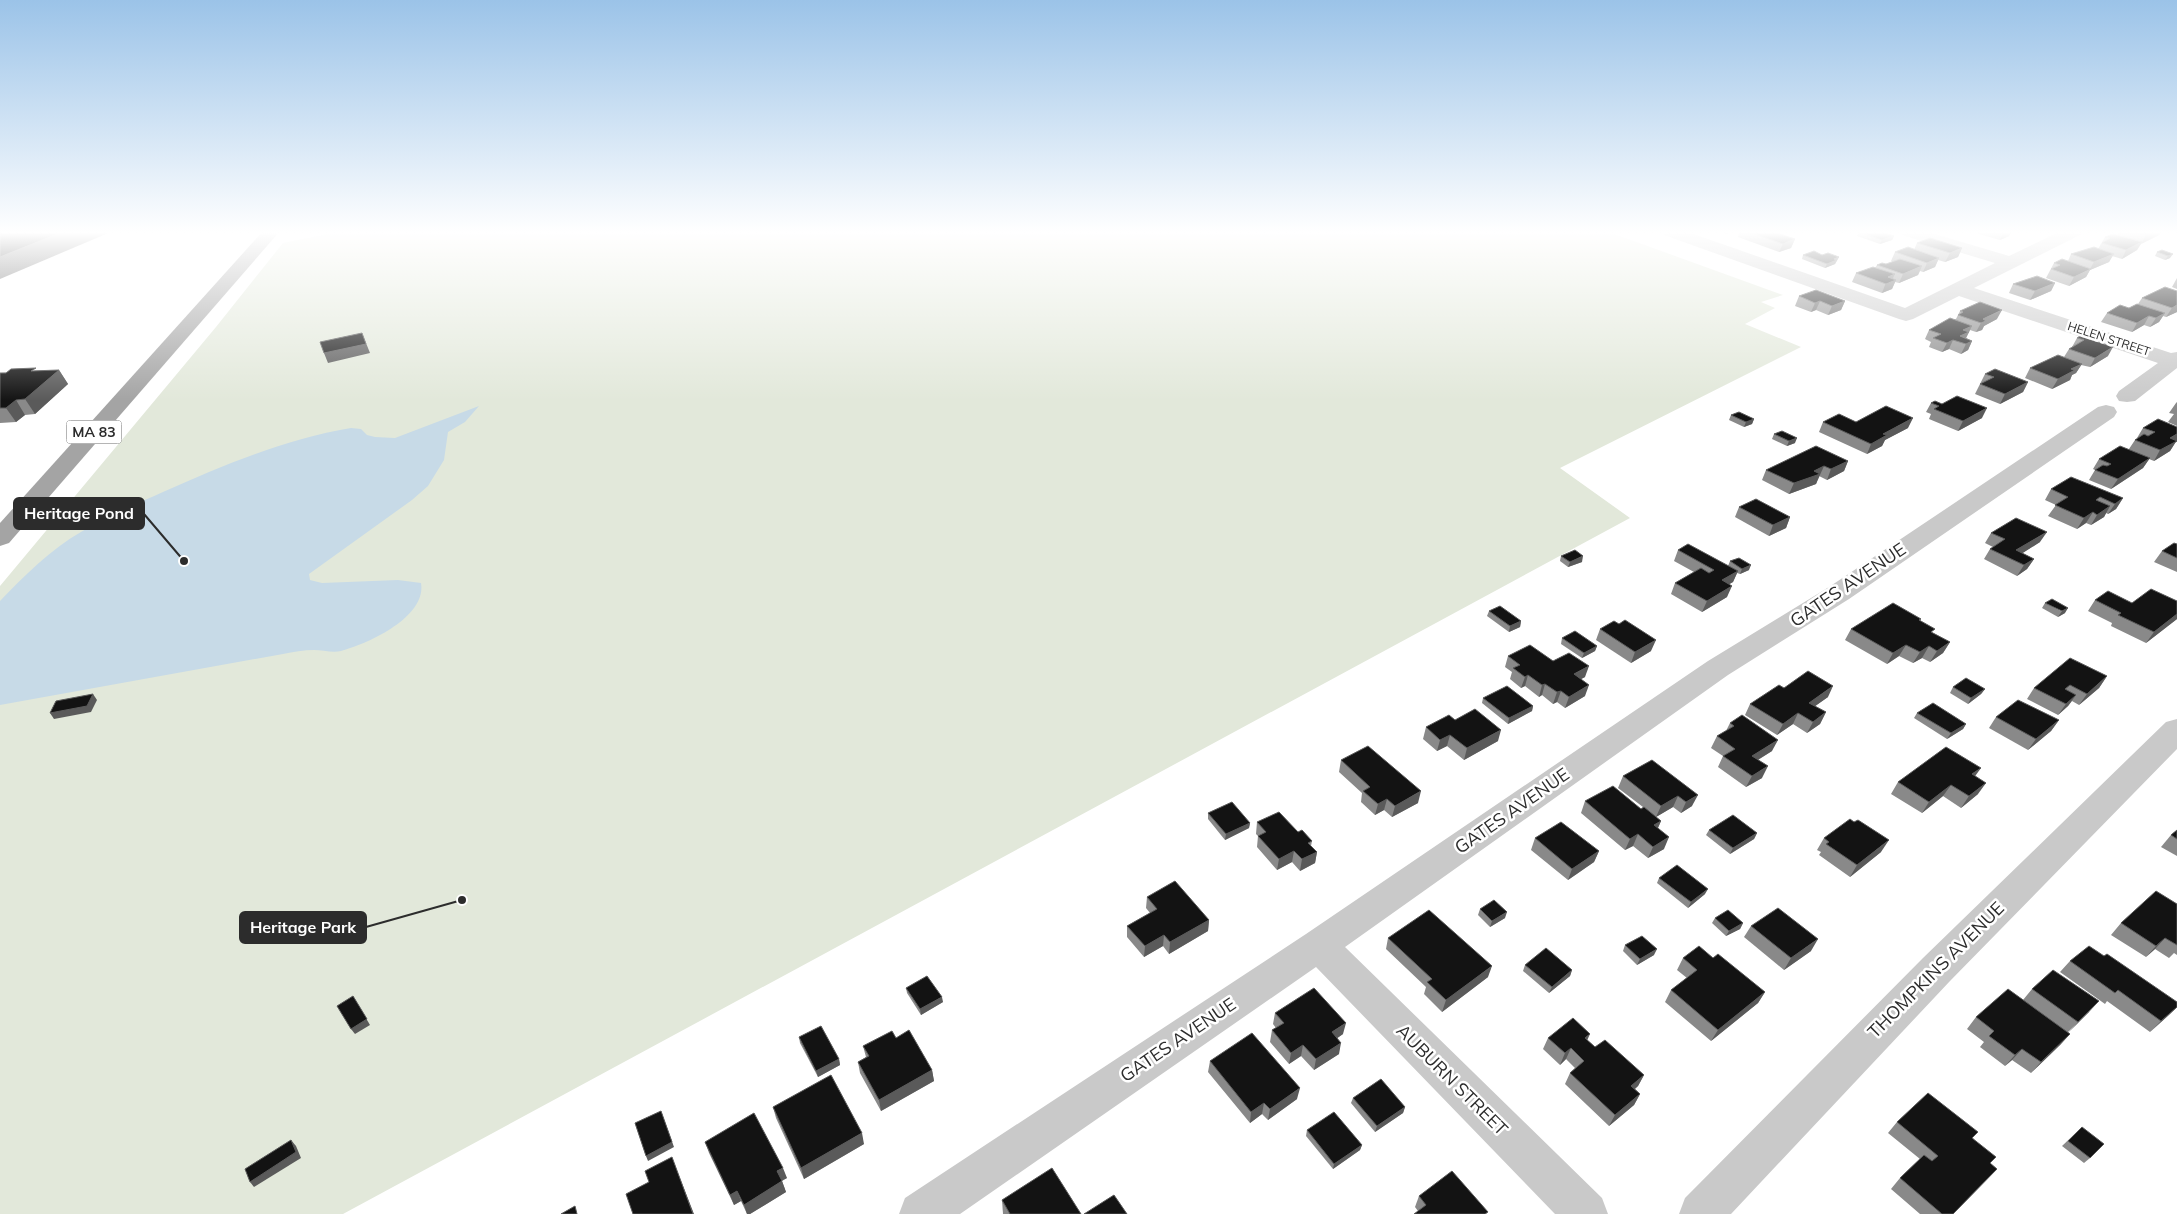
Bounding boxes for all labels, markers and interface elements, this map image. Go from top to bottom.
street label: HELEN STREET [2066,318,2153,359]
road number: MA 83 [66,421,122,444]
callout: Heritage Pond [14,498,144,529]
text: Heritage Pond [24,503,134,523]
street label: GATES AVENUE [1785,537,1910,632]
street label: GATES AVENUE [1450,763,1574,859]
street label: THOMPKINS AVENUE [1863,897,2009,1043]
callout: Heritage Park [240,912,366,943]
text: Heritage Park [250,917,357,937]
street label: GATES AVENUE [1115,992,1240,1087]
street label: AUBURN STREET [1392,1019,1513,1140]

